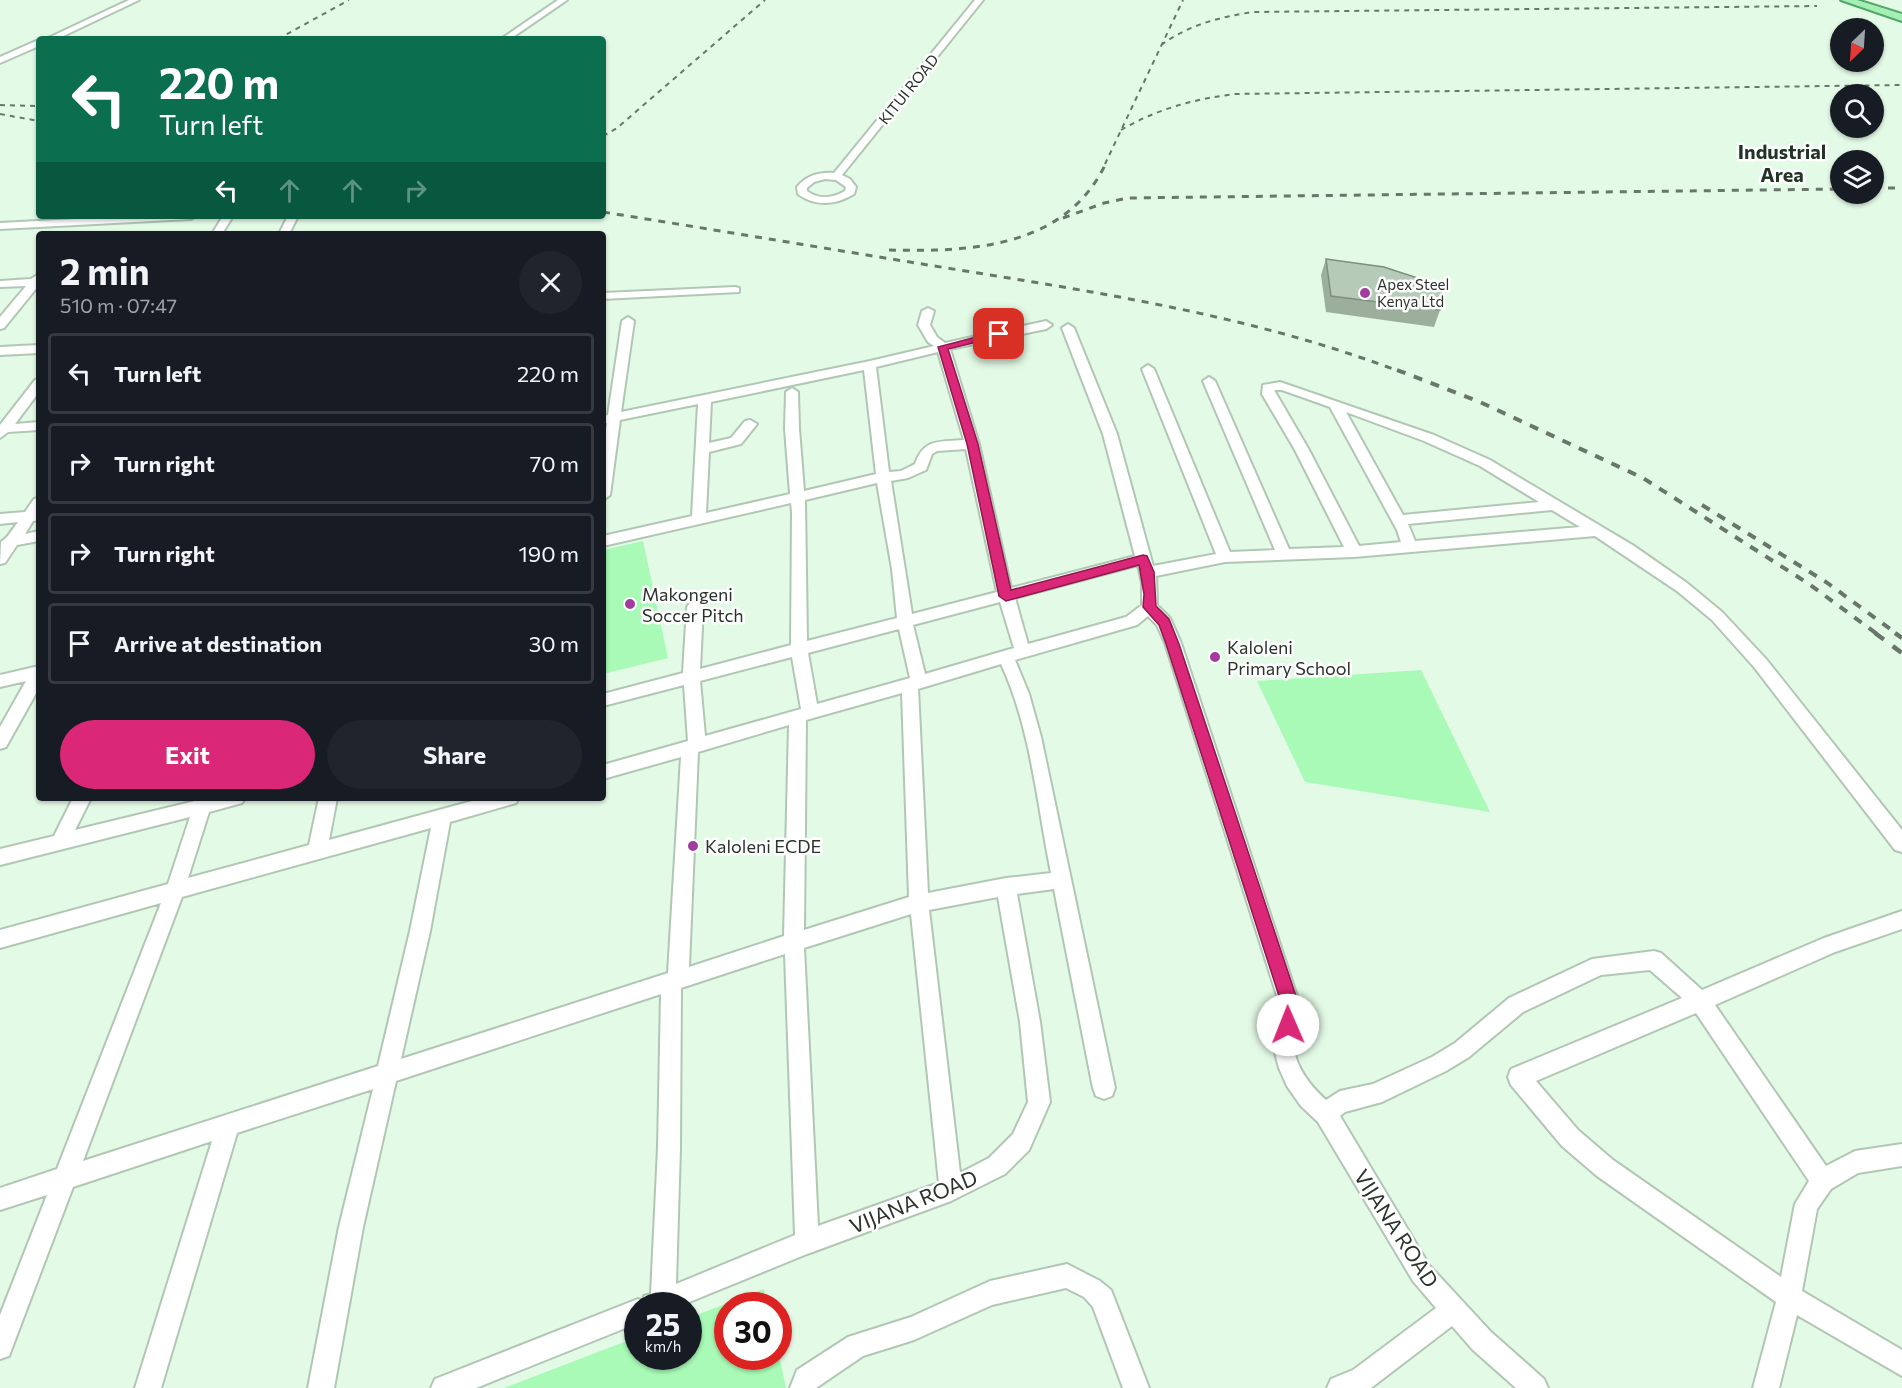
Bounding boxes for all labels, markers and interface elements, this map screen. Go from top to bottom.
north arrow [1830,18,1884,72]
map controls [1830,18,1884,204]
street label: KITUI ROAD [874,50,942,128]
text: 220 m [159,56,279,108]
icon: left [60,60,138,138]
button: search [1830,84,1884,138]
text: Turn left [159,108,263,141]
district label: Industrial Area [1738,139,1826,186]
button: layers [1830,150,1884,204]
icon: left [210,174,243,207]
icon: ahead [273,174,306,207]
icon: ahead [336,174,369,207]
icon: right [399,174,432,207]
text: 2 min [60,248,150,292]
button: close [519,251,582,314]
place label: Apex Steel Kenya Ltd [1377,275,1449,310]
marker: Apex Steel Kenya Ltd [1358,286,1372,300]
text: 510 m · 07:47 [60,293,177,317]
pin [973,308,1024,359]
icon: arrive [982,317,1015,350]
icon: left [63,357,96,390]
text: Turn left [114,360,201,387]
text: 220 m [517,360,579,387]
icon: right [63,447,96,480]
text: Turn right [114,450,215,477]
text: 70 m [530,450,579,477]
icon: right [63,537,96,570]
text: Turn right [114,540,215,567]
text: 190 m [518,540,579,567]
place label: Makongeni Soccer Pitch [642,583,744,626]
marker: Makongeni Soccer Pitch [623,597,637,611]
icon: arrive [63,627,96,660]
text: Arrive at destination [114,630,322,657]
text: 30 m [529,630,579,657]
place label: Kaloleni Primary School [1227,636,1351,679]
marker: Kaloleni Primary School [1208,650,1222,664]
button: Exit [60,720,315,789]
button: Share [327,720,582,789]
place label: Kaloleni ECDE [705,835,821,857]
marker: Kaloleni ECDE [686,839,700,853]
position arrow [1256,993,1320,1057]
street label: VIJANA ROAD [846,1164,980,1238]
street label: VIJANA ROAD [1350,1164,1444,1292]
speed limit sign: 30 [714,1292,792,1370]
text: 25 [646,1305,680,1342]
text: km/h [645,1337,681,1355]

